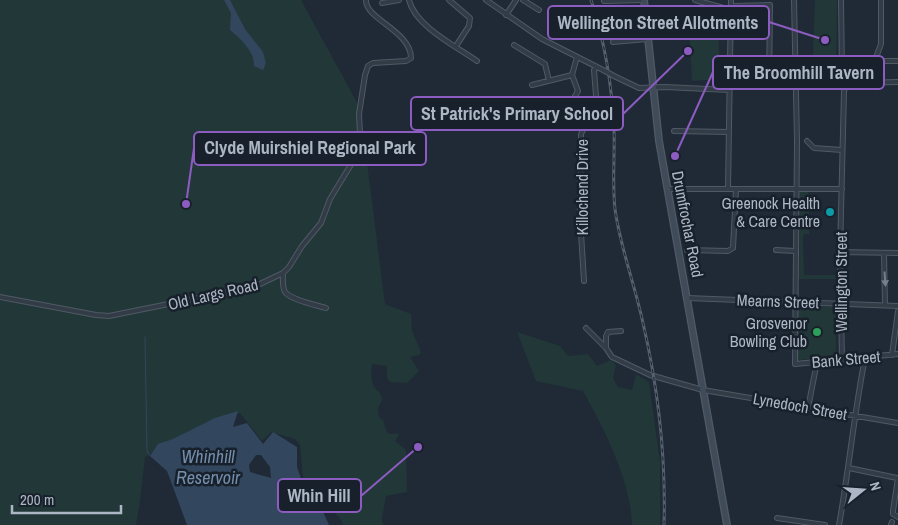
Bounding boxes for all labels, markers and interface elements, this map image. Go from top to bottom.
callout: Wellington Street Allotments [548,6,769,39]
text: Wellington Street Allotments [558,10,758,35]
callout: The Broomhill Tavern [713,56,884,89]
text: The Broomhill Tavern [724,60,874,85]
callout: St Patrick's Primary School [411,97,623,130]
text: St Patrick's Primary School [421,101,613,126]
callout: Clyde Muirshiel Regional Park [194,132,426,165]
text: Clyde Muirshiel Regional Park [204,135,417,160]
street label: Killochend Drive [571,139,593,235]
street label: Drumfrochar Road [667,169,709,279]
place label: Greenock Health & Care Centre [722,192,820,232]
marker: Greenock Health & Care Centre [824,206,836,218]
street label: Wellington Street [830,231,852,332]
one-way arrow [881,272,889,288]
street label: Old Largs Road [166,273,260,315]
street label: Mearns Street [736,289,820,313]
place label: Grosvenor Bowling Club [730,312,808,352]
marker: Grosvenor Bowling Club [811,326,823,338]
street label: Bank Street [811,345,881,373]
street label: Lynedoch Street [751,387,849,425]
water label: Whinhill Reservoir [176,444,241,490]
north arrow [838,465,888,515]
callout: Whin Hill [278,479,361,512]
text: N [866,480,885,493]
scale bar [12,482,121,514]
text: Whin Hill [287,483,351,508]
text: 200 m [20,489,54,510]

